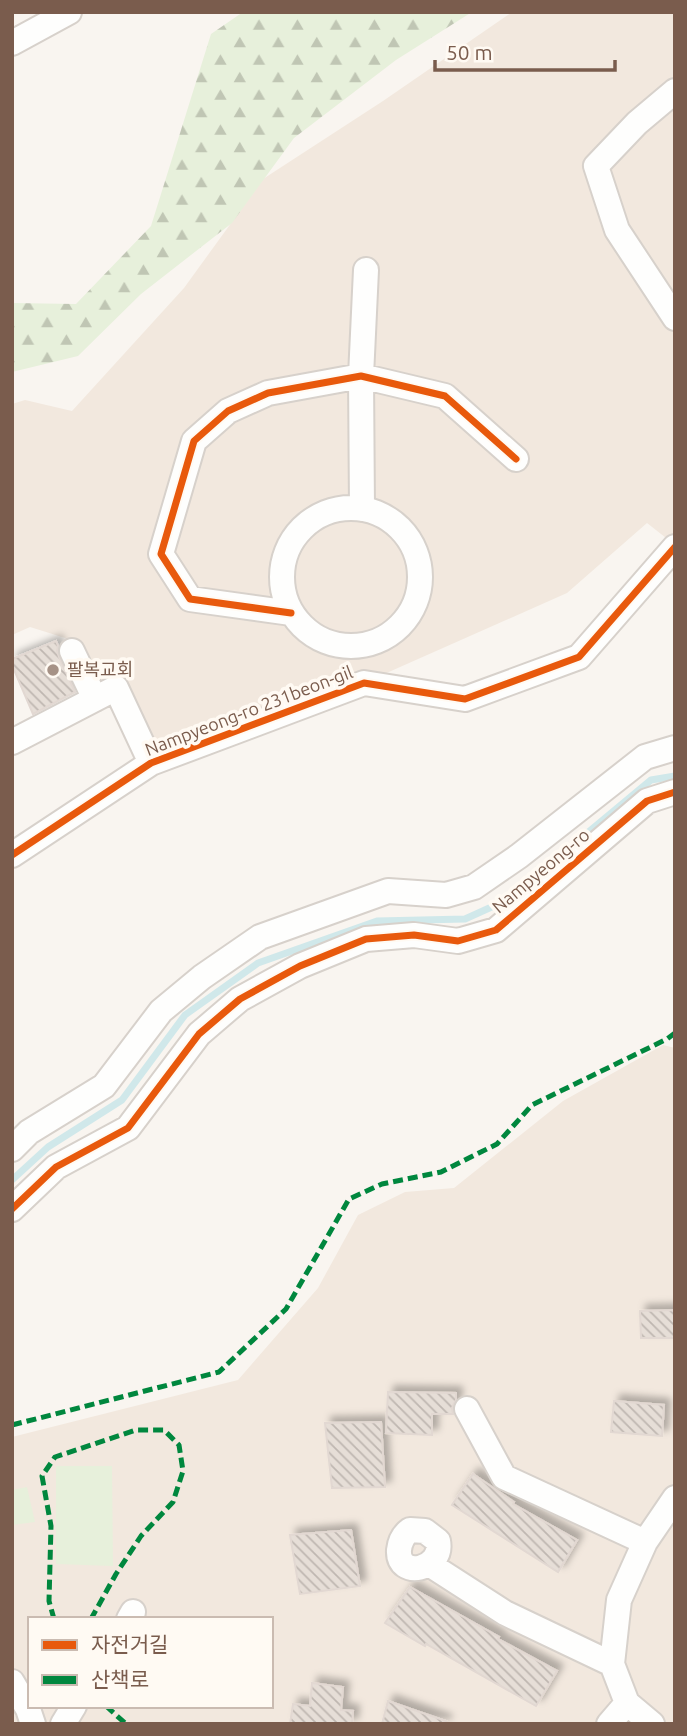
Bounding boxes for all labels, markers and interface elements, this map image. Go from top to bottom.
scale bar [435,28,615,72]
text: 50 m [446,40,493,64]
place label: 팔복교회 [67,659,133,679]
street label: Nampyeong-ro 231beon-gil [142,661,356,759]
marker: 팔복교회 [45,662,61,678]
street label: Nampyeong-ro [488,824,593,917]
legend [28,1617,273,1708]
text: 자전거길 [91,1632,168,1656]
text: 산책로 [91,1667,149,1691]

